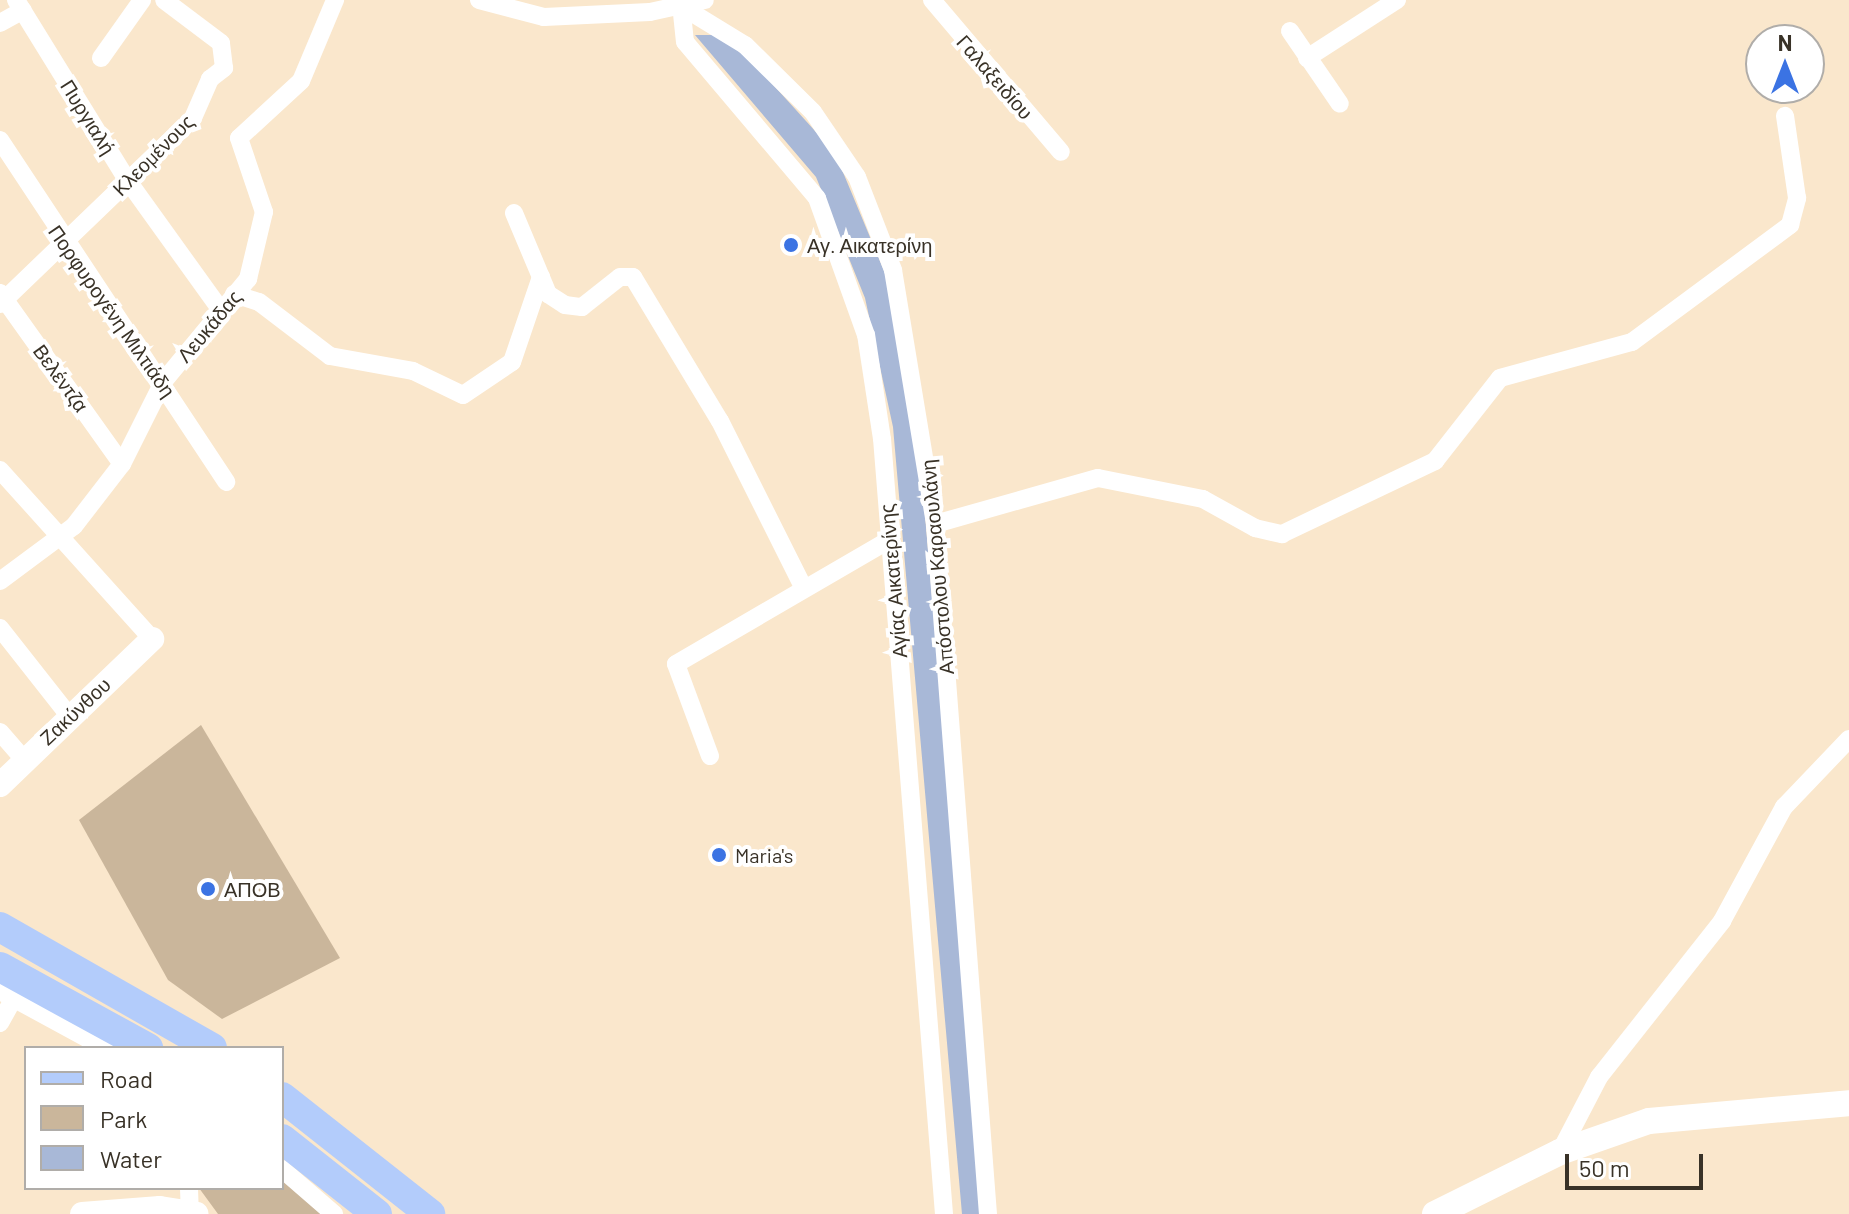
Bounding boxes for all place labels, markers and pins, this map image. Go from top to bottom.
place label: Αγ. Αικατερίνη [807,233,932,257]
marker: Αγ. Αικατερίνη [782,236,800,254]
place label: Maria's [735,843,793,867]
marker: Maria's [710,846,728,864]
place label: ΑΠΟΒ [224,877,281,901]
marker: ΑΠΟΒ [199,880,217,898]

